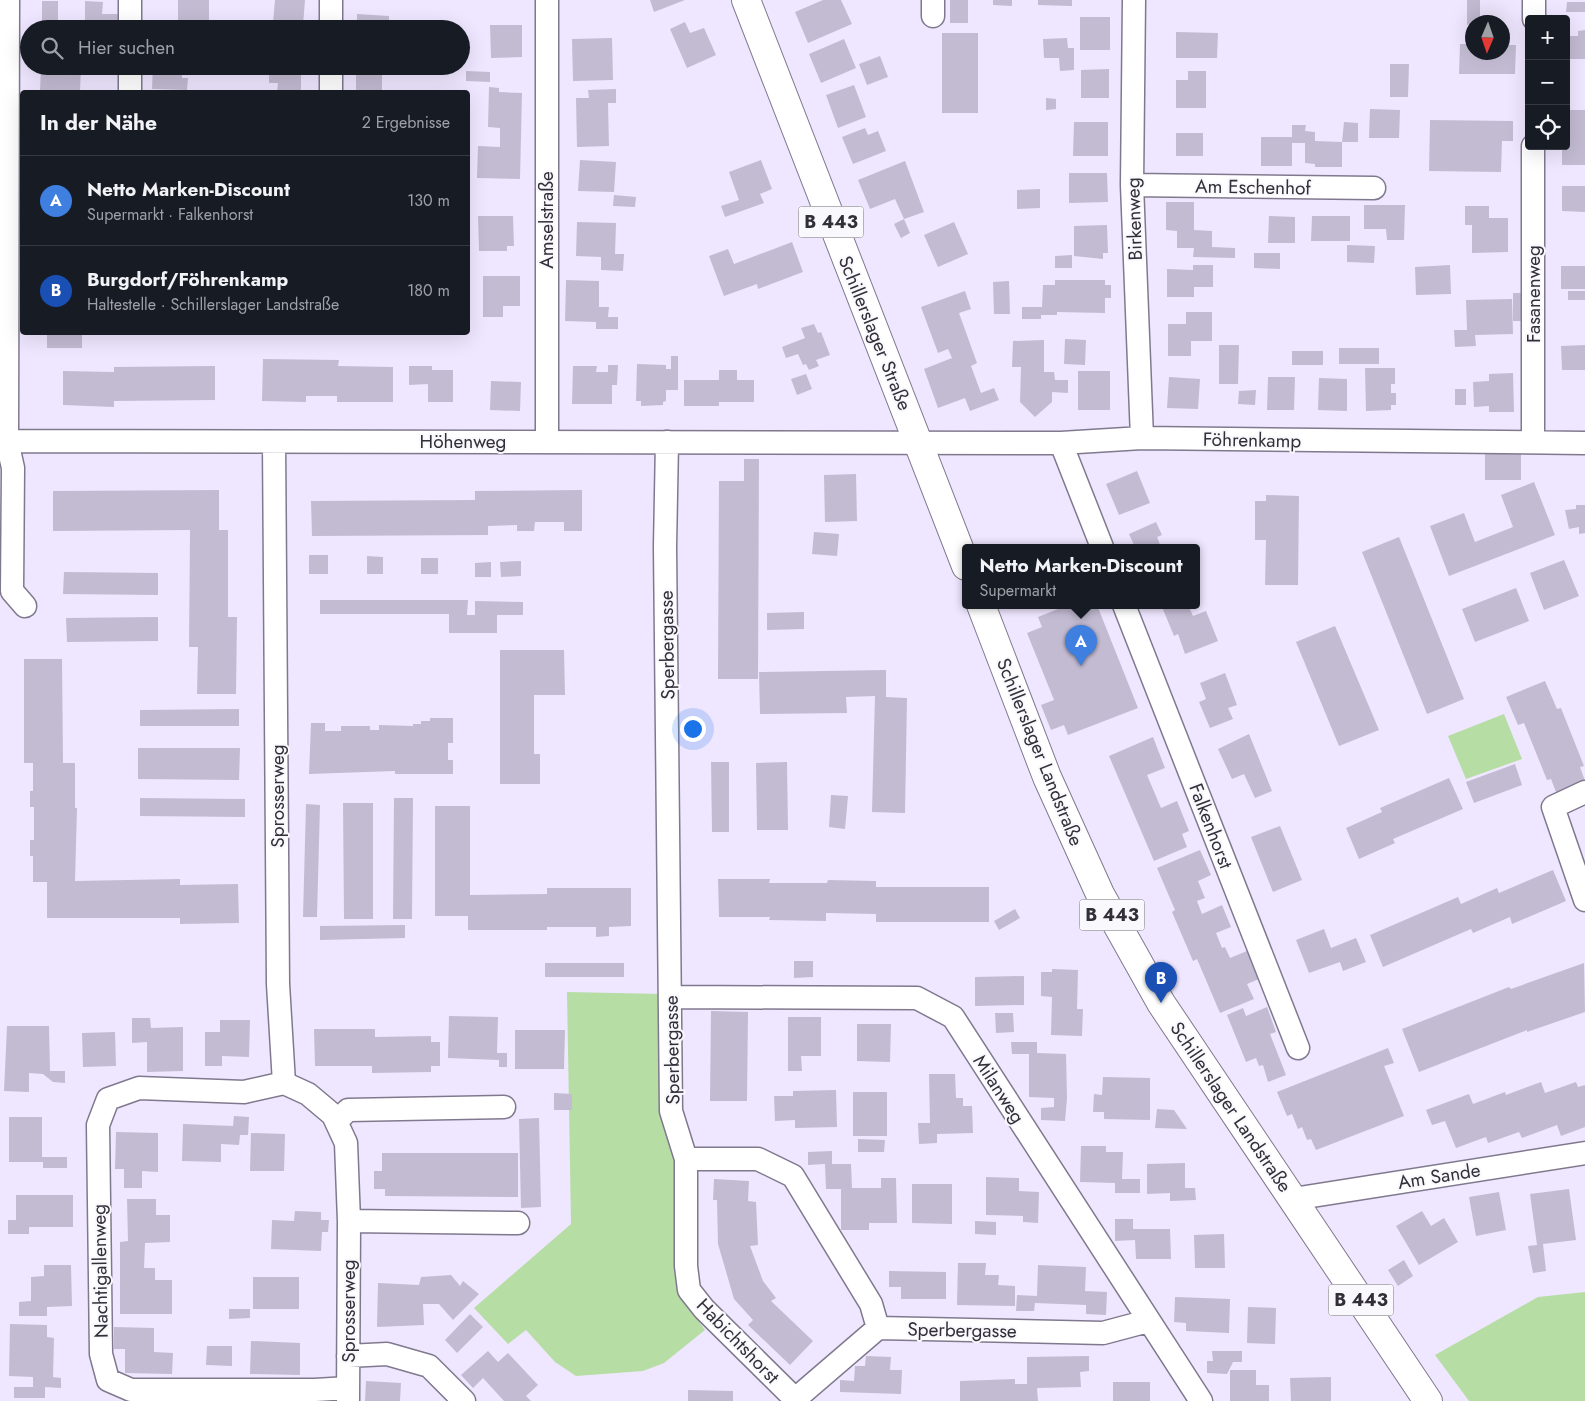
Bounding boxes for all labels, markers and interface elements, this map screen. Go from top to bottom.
north arrow [1465,15,1510,60]
map controls [1525,15,1570,150]
button: + [1525,15,1570,60]
search box [20,20,470,75]
icon: search [38,34,66,62]
text: Hier suchen [78,34,175,61]
button: − [1525,60,1570,105]
button: locate [1525,105,1570,150]
text: In der Nähe [40,108,157,138]
text: 2 Ergebnisse [362,111,450,134]
street label: Amselstraße [533,171,560,269]
street label: Am Eschenhof [1195,172,1312,202]
text: Netto Marken-Discount [87,176,290,203]
street label: Birkenweg [1119,177,1149,261]
text: A [50,189,62,212]
text: 130 m [407,189,450,212]
text: Supermarkt · Falkenhorst [87,203,253,226]
road number: B 443 [798,206,864,238]
street label: Fasanenweg [1520,245,1547,343]
street label: Schillerslager Straße [832,252,918,415]
text: Burgdorf/Föhrenkamp [87,266,288,293]
text: B [51,279,61,302]
text: 180 m [407,279,450,302]
text: Haltestelle · Schillerslager Landstraße [87,293,339,316]
street label: Föhrenkamp [1203,426,1302,454]
street label: Höhenweg [420,428,506,455]
popup [962,544,1200,609]
text: Netto Marken-Discount [980,552,1182,579]
text: Supermarkt [980,579,1056,602]
street label: Sperbergasse [653,590,681,700]
pin: A [1065,625,1097,666]
street label: Schillerslager Landstraße [990,654,1090,850]
your location [680,716,706,742]
street label: Sprosserweg [264,744,291,848]
street label: Falkenhorst [1182,779,1240,873]
road number: B 443 [1080,900,1144,930]
pin: B [1145,962,1177,1003]
street label: Sperbergasse [658,995,686,1105]
street label: Schillerslager Landstraße [1164,1016,1298,1198]
street label: Milanweg [967,1049,1031,1129]
street label: Am Sande [1396,1156,1482,1196]
street label: Nachtigallenweg [85,1204,115,1338]
street label: Sprosserweg [335,1259,362,1363]
road number: B 443 [1328,1284,1394,1316]
street label: Habichtshorst [690,1292,786,1390]
street label: Sperbergasse [907,1316,1017,1344]

